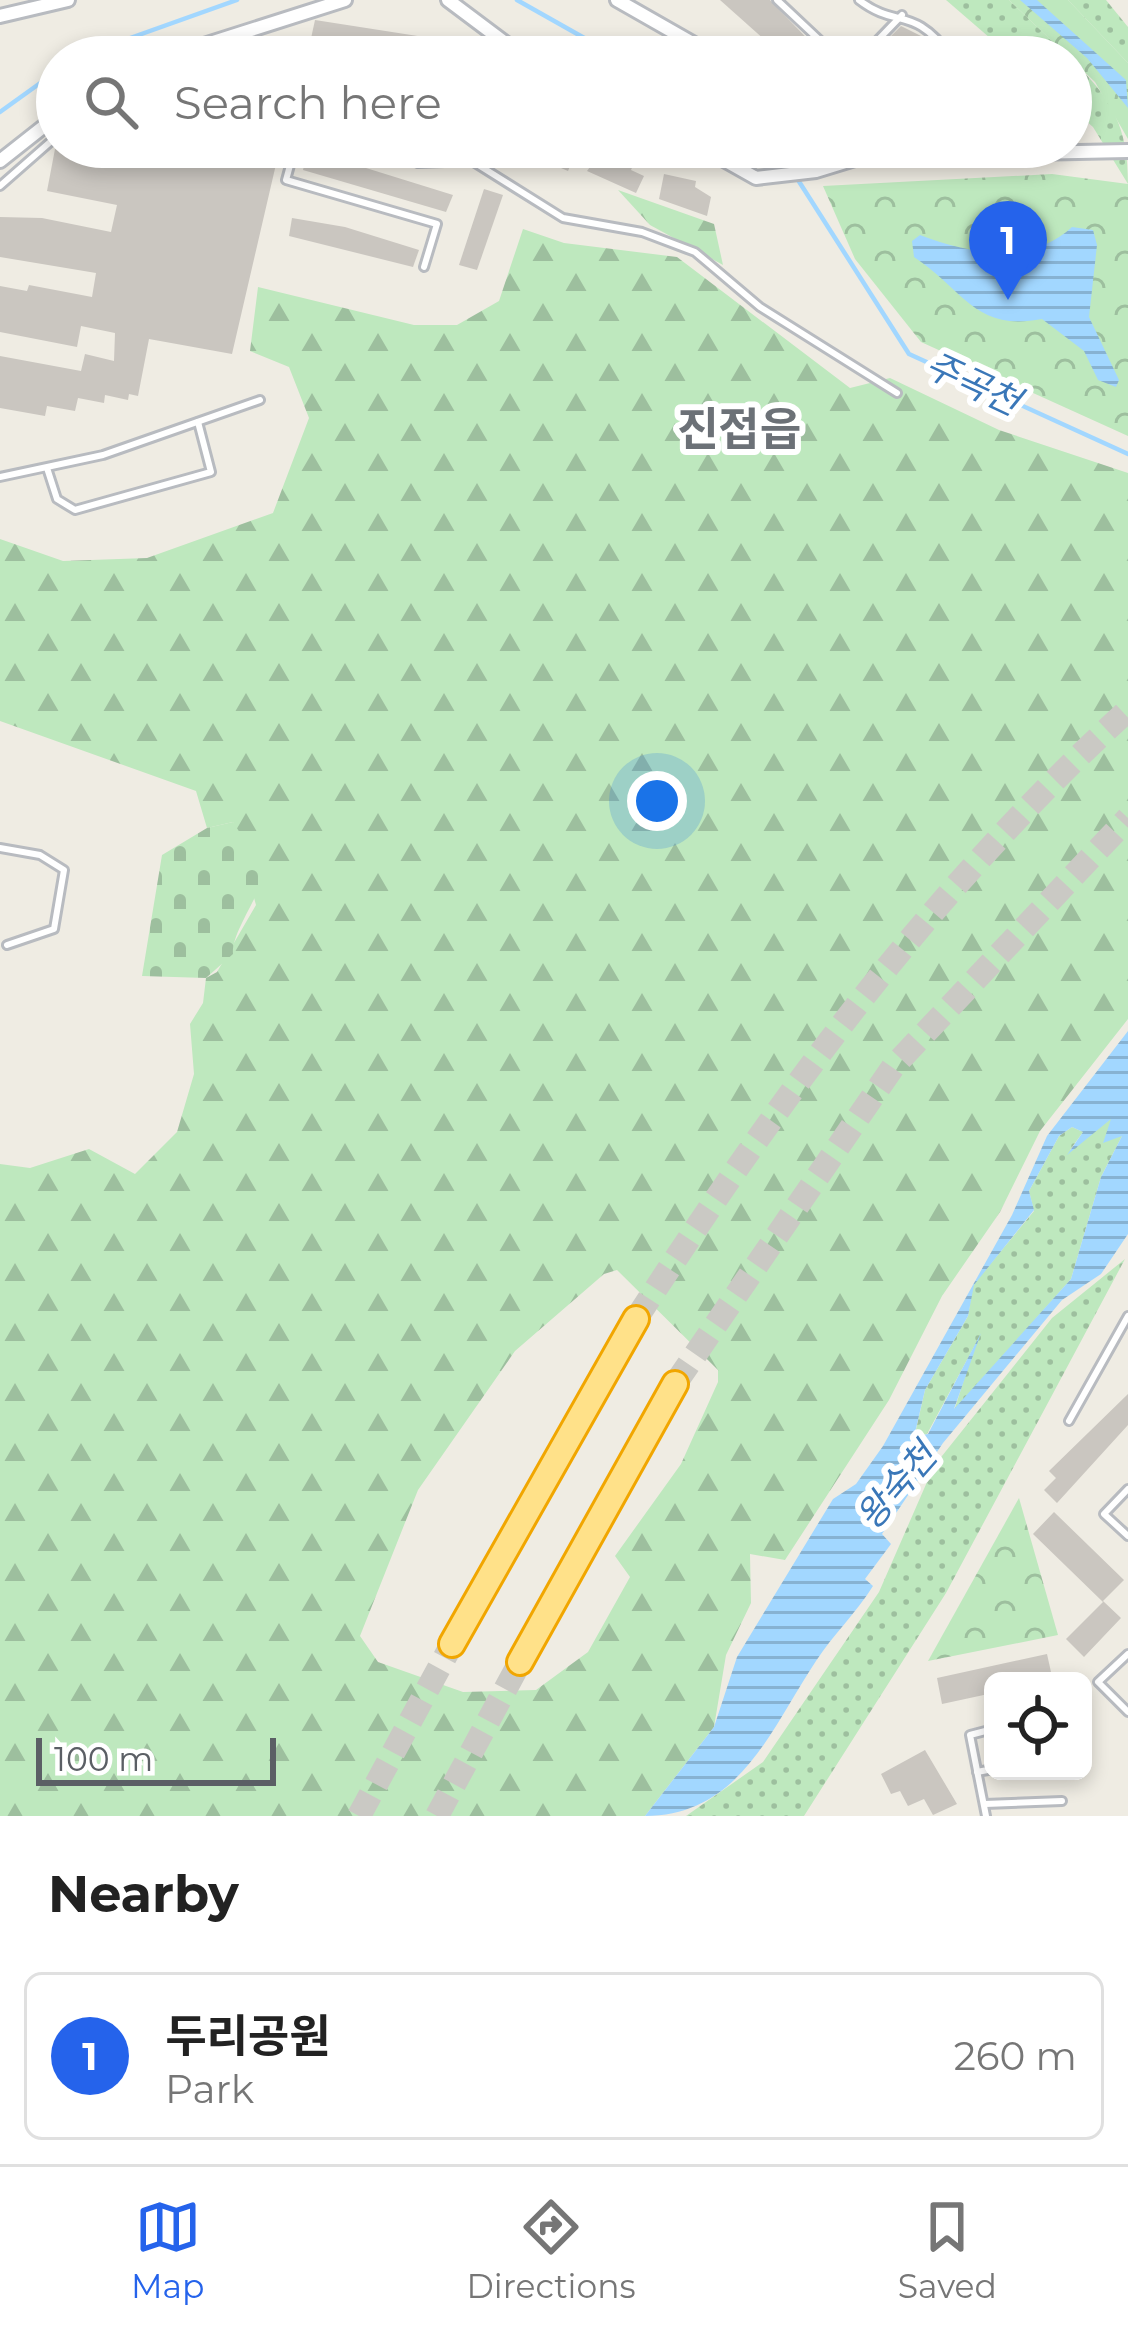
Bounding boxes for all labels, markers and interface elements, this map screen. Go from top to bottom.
search box [36,36,1092,168]
icon: search [78,69,144,135]
text: Search here [174,75,442,130]
pin: 1 [969,201,1047,300]
water label: 주곡천 [919,342,1031,426]
district label: 진접읍 [677,401,801,456]
your location [627,771,687,831]
water label: 왕숙천 [847,1431,948,1538]
map controls [984,1672,1092,1780]
button: locate [984,1672,1092,1780]
scale bar [36,1732,276,1785]
text: 100 m [54,1739,153,1779]
text: Nearby [48,1863,239,1925]
text: 두리공원 [165,2008,331,2063]
text: 1 [82,2032,98,2080]
text: 260 m [954,2032,1077,2080]
text: Park [165,2065,254,2113]
tab: Map [131,2194,204,2306]
tab: Directions [467,2194,636,2306]
tab: Saved [898,2194,997,2306]

